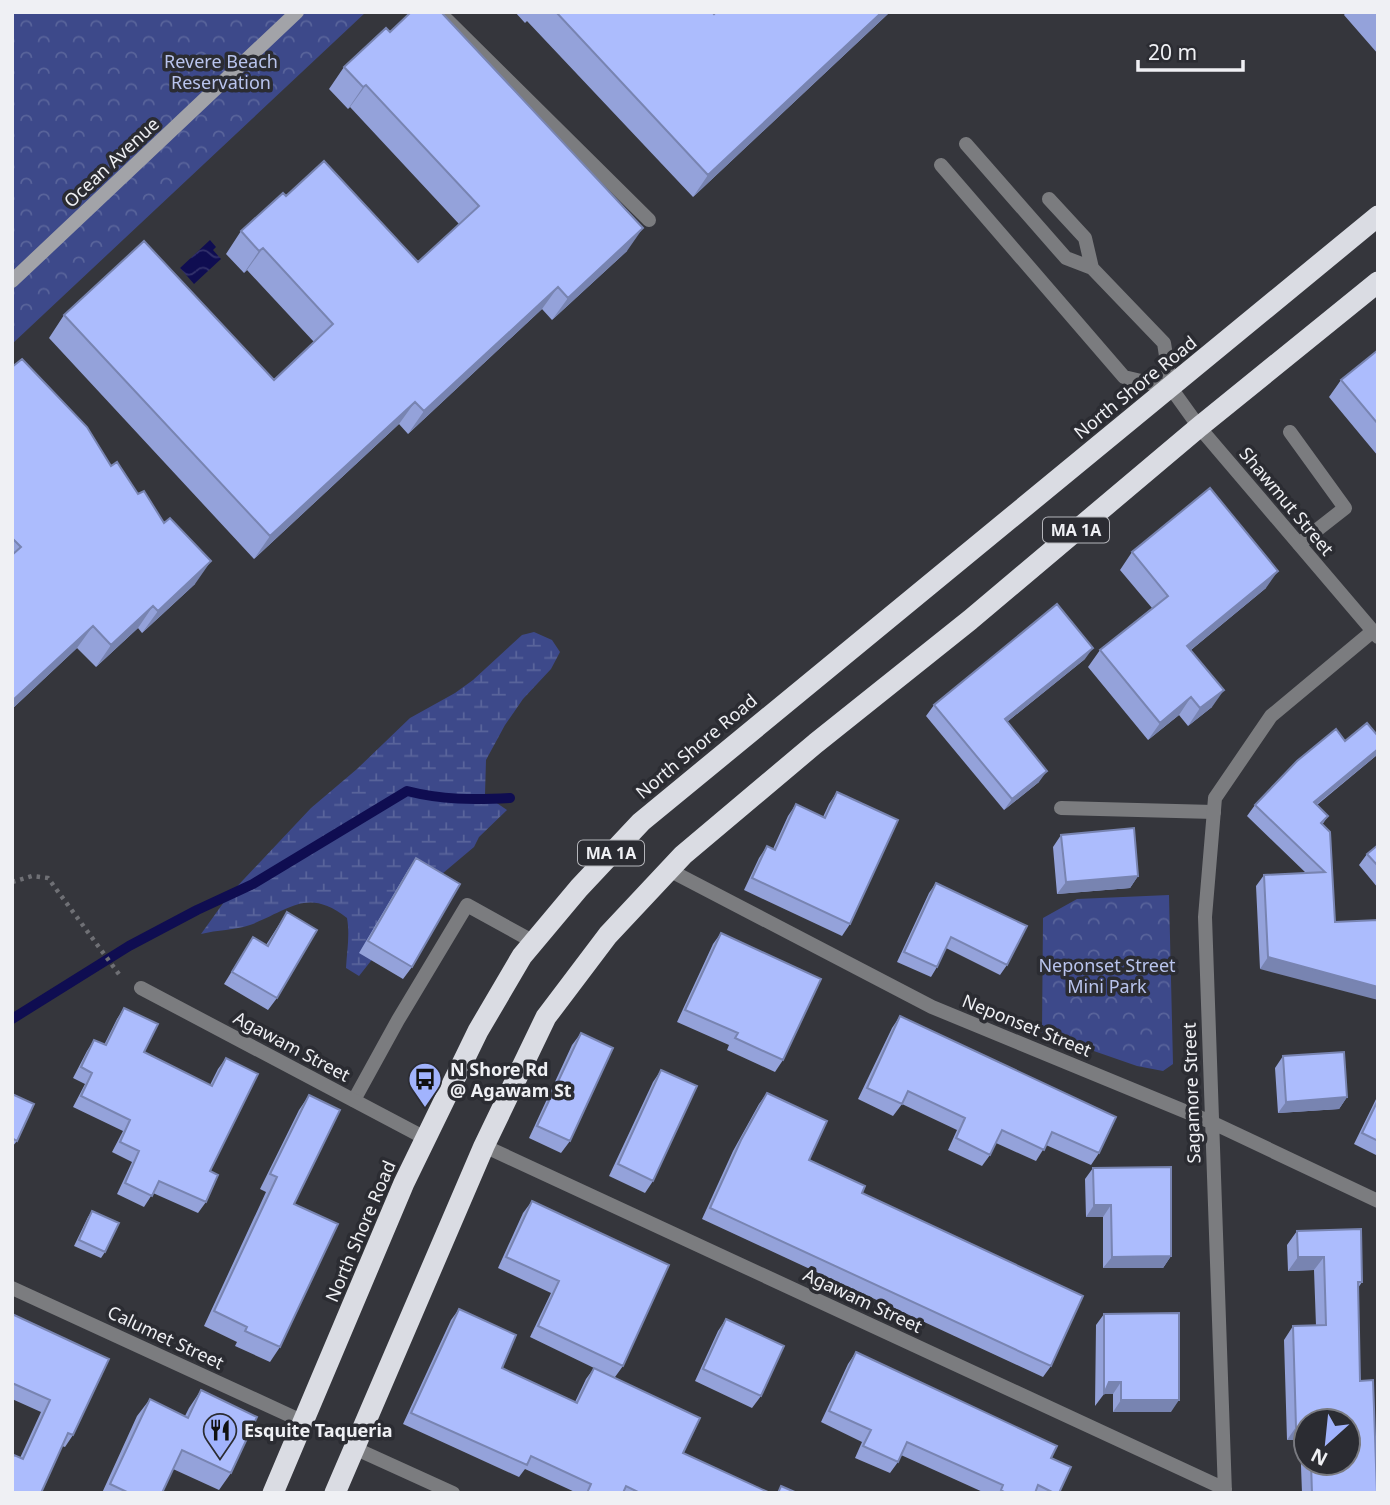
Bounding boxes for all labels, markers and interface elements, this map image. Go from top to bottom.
scale bar [1138,28,1243,72]
text: 20 m [1148,38,1197,66]
park label: Revere Beach Reservation [164,49,278,94]
street label: Ocean Avenue [58,112,164,212]
street label: North Shore Road [1069,330,1201,444]
street label: Shawmut Street [1235,442,1340,561]
road number: MA 1A [1043,517,1109,542]
street label: North Shore Road [630,688,762,804]
road number: MA 1A [578,840,644,866]
park label: Neponset Street Mini Park [1038,953,1176,998]
street label: Neponset Street [959,988,1096,1062]
street label: Agawam Street [230,1005,355,1087]
street label: Sagamore Street [1177,1022,1205,1164]
place label: N Shore Rd @ Agawam St [450,1057,572,1102]
bus stop icon: N Shore Rd @ Agawam St [406,1060,444,1109]
street label: North Shore Road [319,1157,401,1305]
street label: Agawam Street [800,1262,927,1338]
street label: Calumet Street [104,1300,228,1375]
north arrow [1292,1407,1362,1477]
restaurant icon: Esquite Taqueria [201,1411,239,1460]
place label: Esquite Taqueria [244,1418,393,1442]
text: N [1306,1442,1332,1472]

